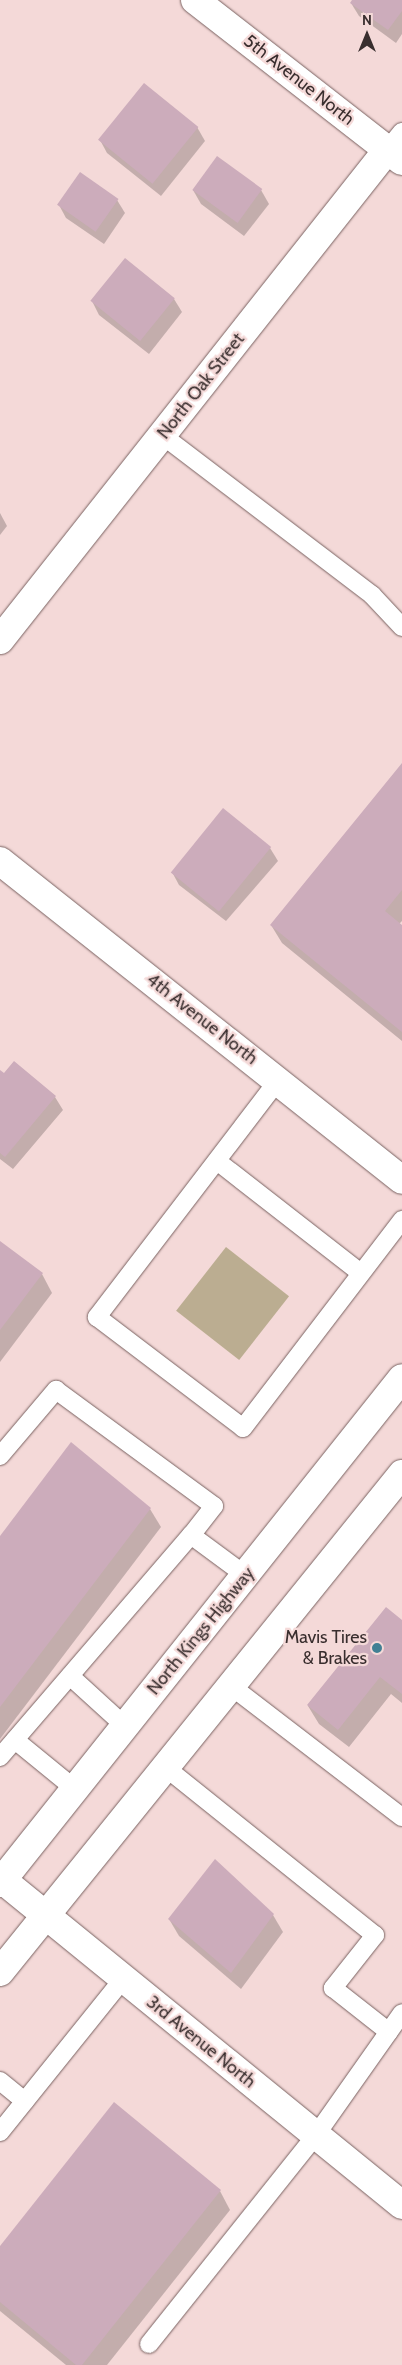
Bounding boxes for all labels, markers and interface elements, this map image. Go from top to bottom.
north arrow [342,10,392,60]
text: N [362,11,372,29]
street label: 5th Avenue North [239,30,359,130]
street label: North Oak Street [153,329,249,443]
street label: 4th Avenue North [142,969,262,1069]
street label: North Kings Highway [143,1563,259,1699]
place label: Mavis Tires & Brakes [285,1627,367,1670]
marker: Mavis Tires & Brakes [371,1642,383,1654]
street label: 3rd Avenue North [142,1991,260,2093]

